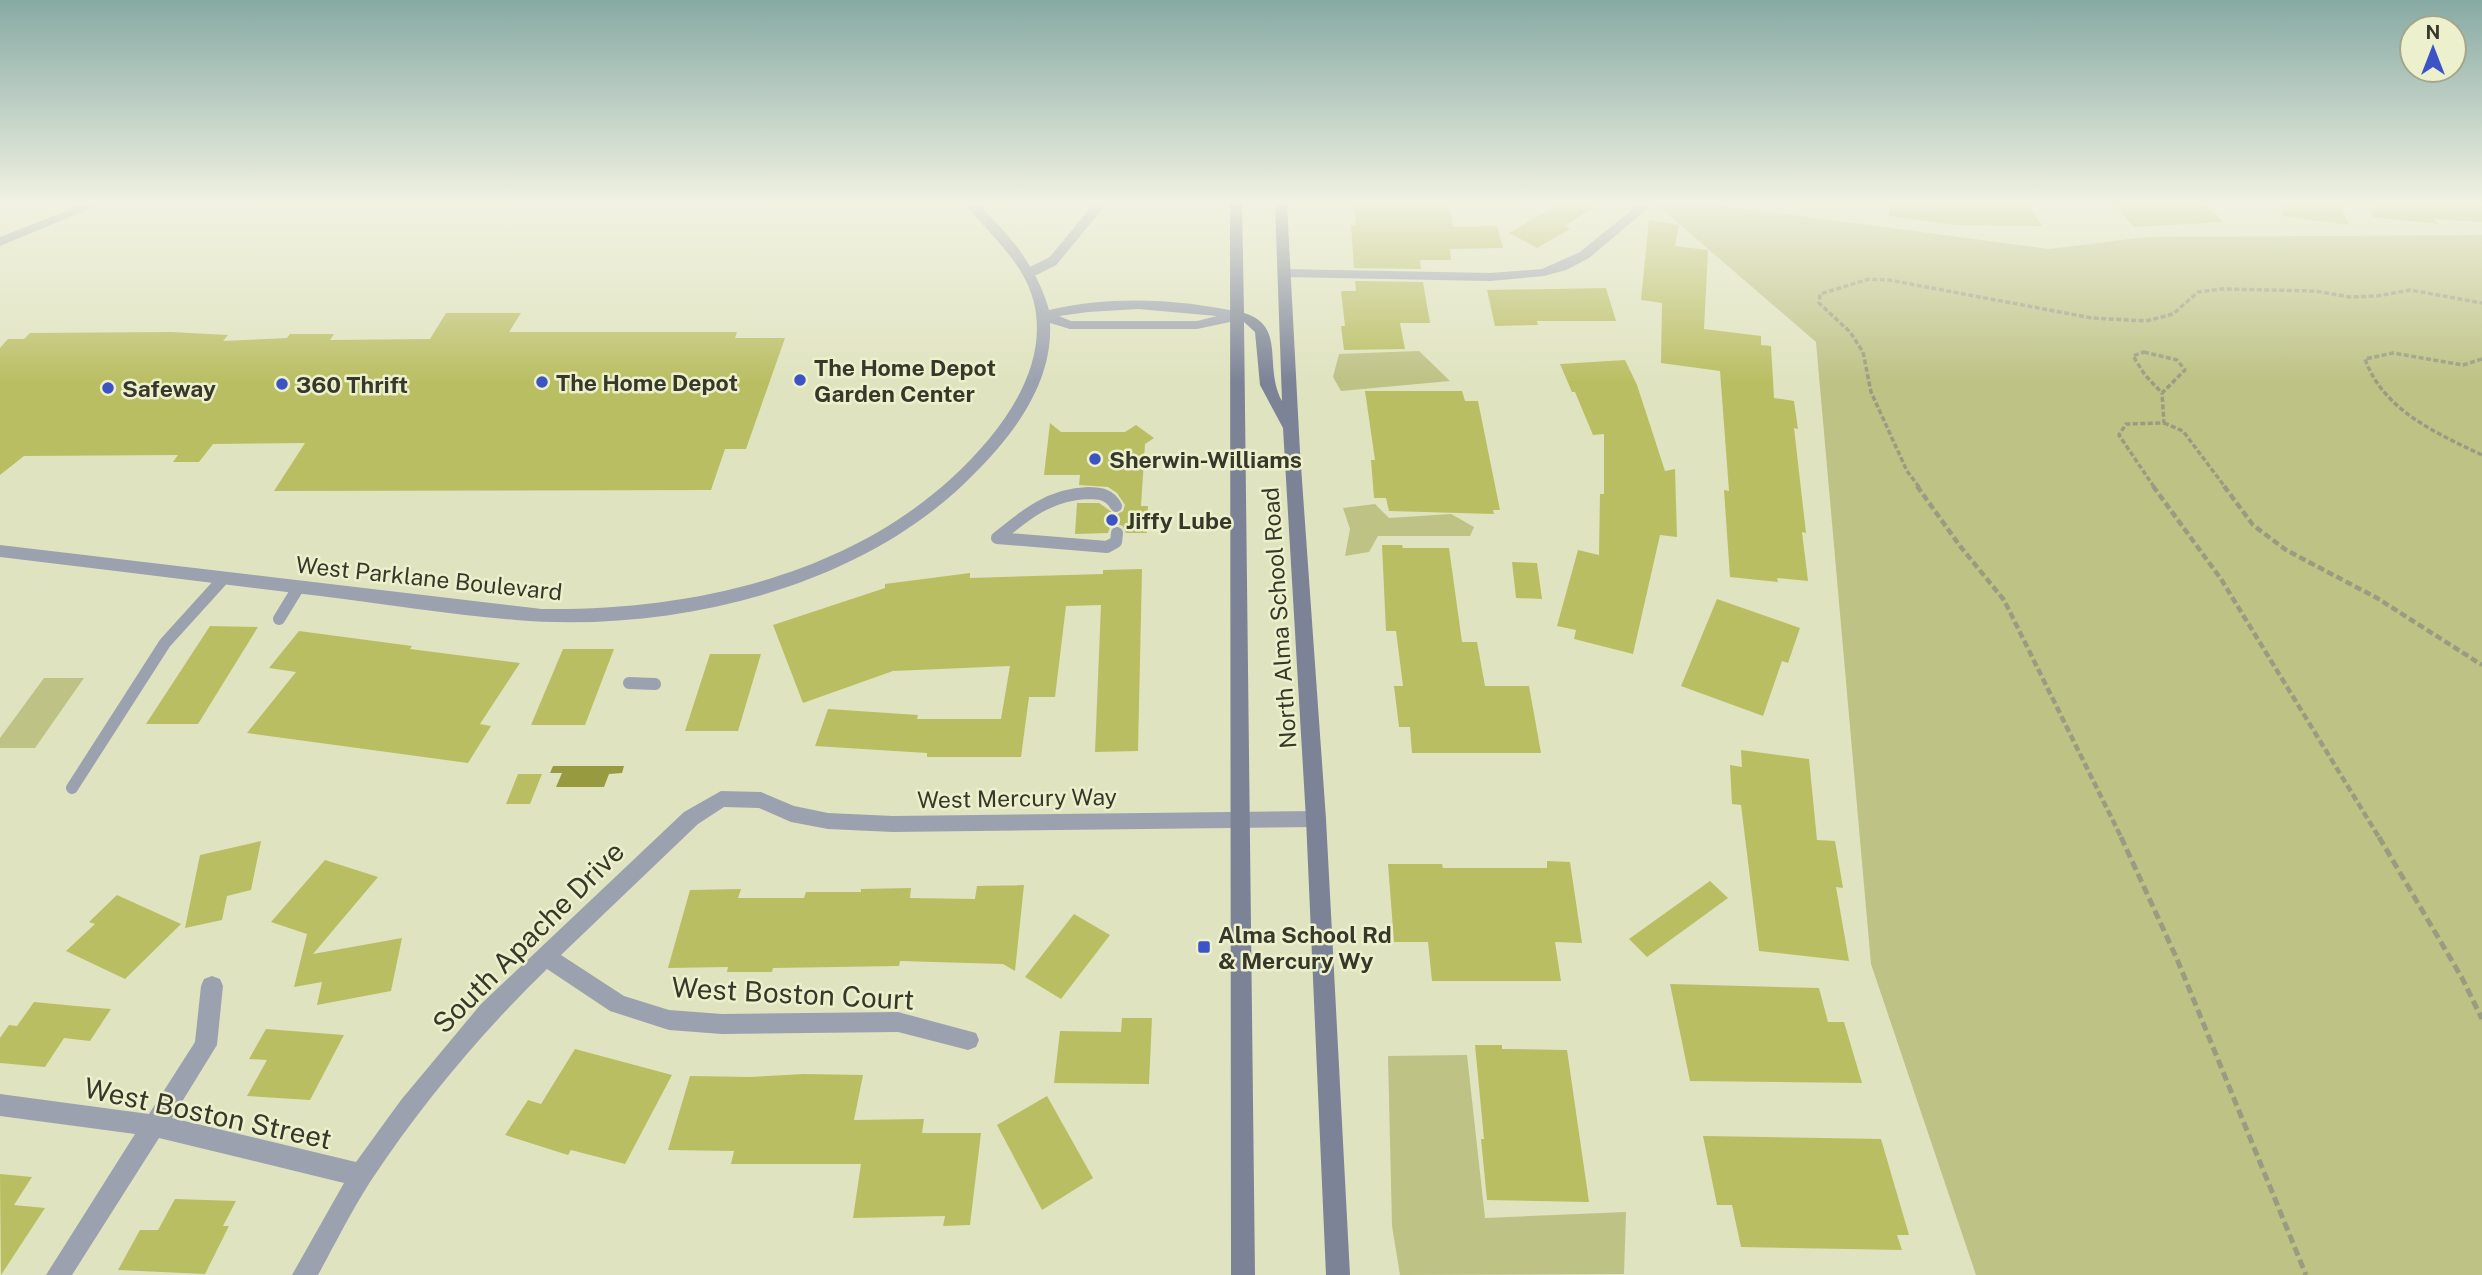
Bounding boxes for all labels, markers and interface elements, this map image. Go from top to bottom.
north arrow [2398,14,2468,84]
text: N [2426,21,2440,43]
place label: The Home Depot Garden Center [814,354,996,407]
place label: The Home Depot [556,369,738,396]
place label: 360 Thrift [296,371,408,398]
marker: The Home Depot Garden Center [792,372,808,388]
marker: The Home Depot [534,374,550,390]
place label: Safeway [122,375,216,402]
marker: 360 Thrift [274,376,290,392]
marker: Safeway [100,380,116,396]
place label: Sherwin-Williams [1109,446,1302,473]
marker: Sherwin-Williams [1087,451,1103,467]
street label: North Alma School Road [1256,486,1302,750]
place label: Jiffy Lube [1126,507,1232,534]
marker: Jiffy Lube [1104,512,1120,528]
street label: West Parklane Boulevard [294,551,564,605]
street label: West Mercury Way [917,783,1117,813]
street label: South Apache Drive [425,834,631,1040]
place label: Alma School Rd & Mercury Wy [1218,921,1392,974]
marker: Alma School Rd & Mercury Wy [1196,939,1212,955]
street label: West Boston Court [671,970,915,1016]
street label: West Boston Street [81,1071,335,1155]

